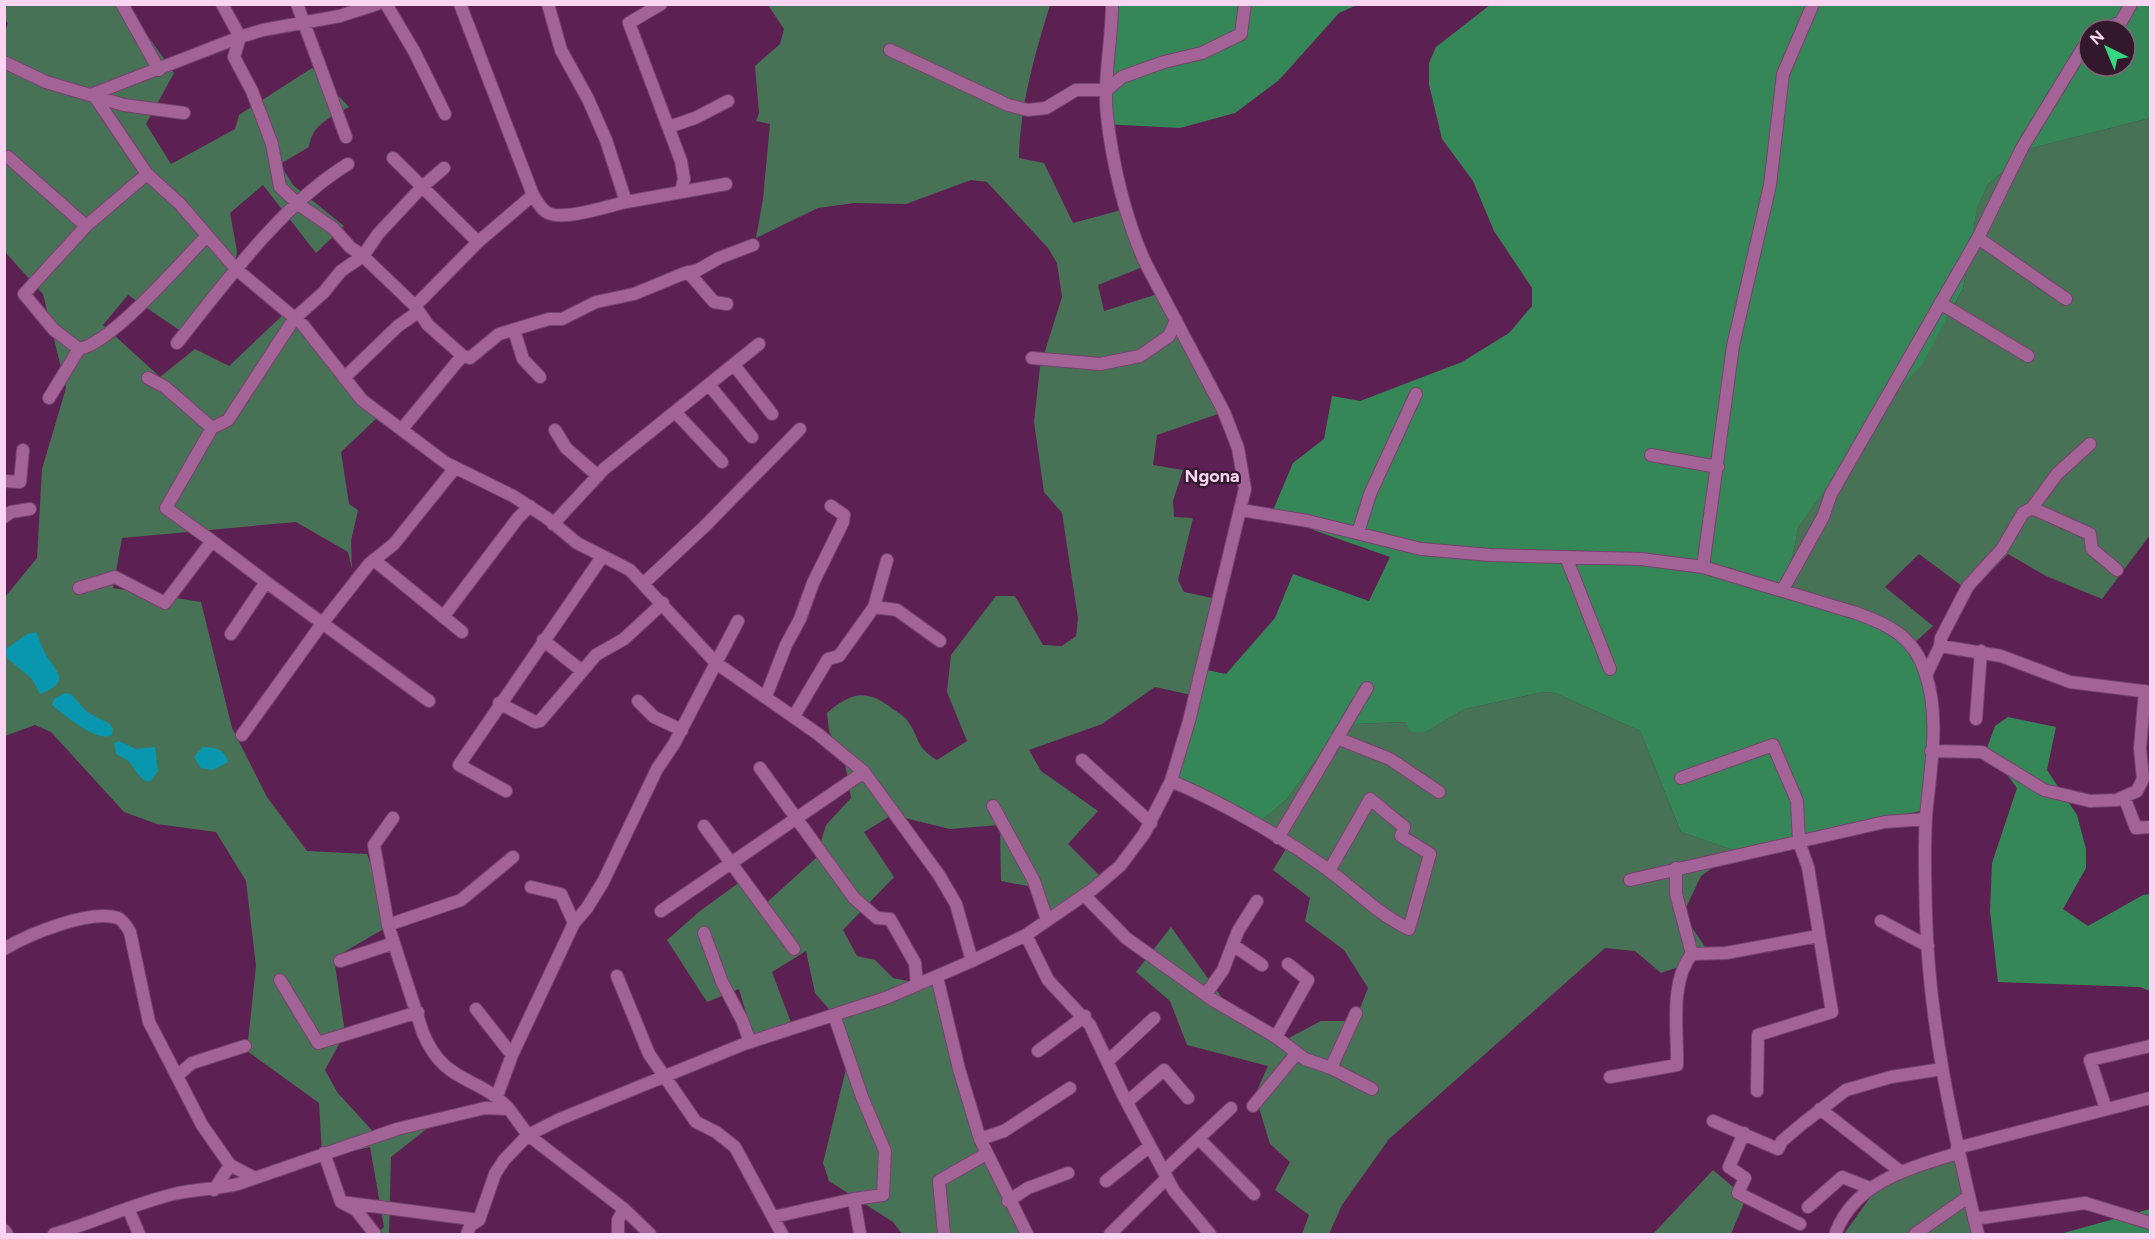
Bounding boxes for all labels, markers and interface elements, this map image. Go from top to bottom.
north arrow [2077,18,2137,78]
text: N [2086,26,2108,49]
district label: Ngona [1184,465,1240,487]

